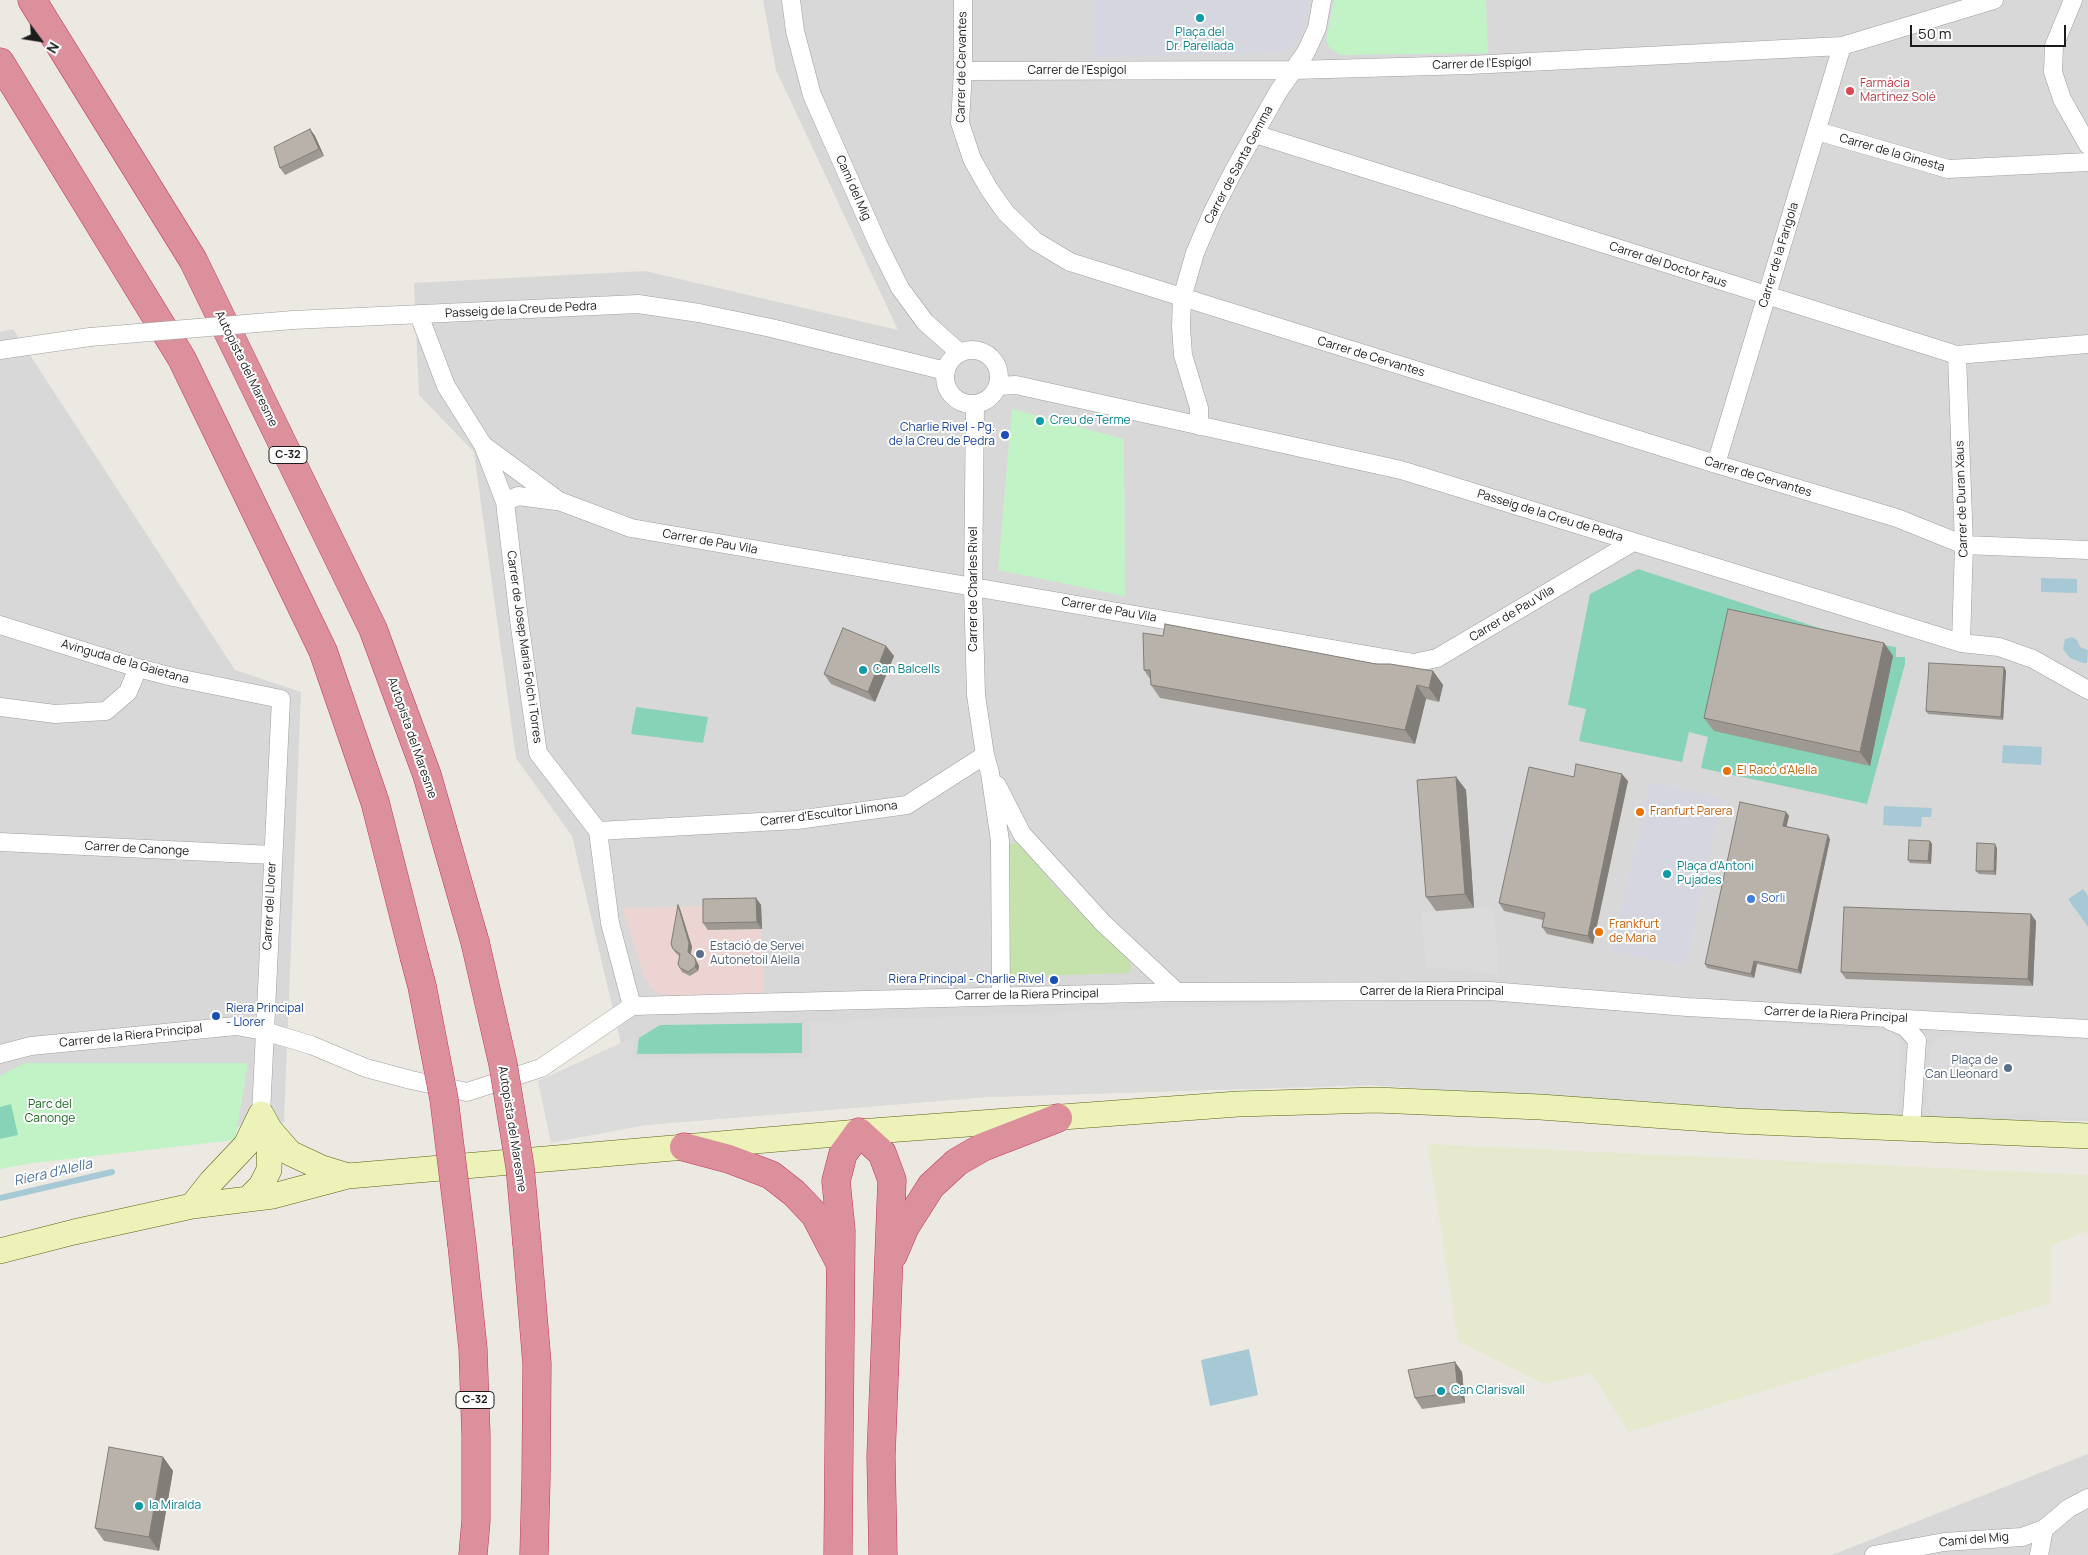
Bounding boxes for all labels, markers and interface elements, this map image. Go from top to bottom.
street label: Carrer de Cervantes [954,11,970,123]
marker: Plaça del Dr. Parellada [1194,12,1206,24]
north arrow [15,15,65,65]
scale bar [1913,15,2069,47]
text: 50 m [1918,23,1952,44]
place label: Plaça del Dr. Parellada [1166,26,1234,54]
text: N [43,39,64,57]
street label: Carrer de l'Espígol [1432,55,1532,73]
street label: Carrer de l'Espígol [1027,64,1127,78]
place label: Farmàcia Martínez Solé [1860,77,1936,105]
marker: Farmàcia Martínez Solé [1844,85,1856,97]
street label: Carrer de Santa Gemma [1202,104,1276,226]
street label: Carrer de la Ginesta [1838,131,1946,175]
street label: Camí del Mig [832,153,874,223]
street label: Carrer de la Farigola [1756,201,1802,309]
street label: Carrer del Doctor Faus [1607,239,1729,291]
street label: Passeig de la Creu de Pedra [445,299,597,321]
street label: Autopista del Maresme [212,309,280,429]
street label: Carrer de Cervantes [1316,334,1426,380]
place label: Creu de Terme [1050,414,1131,428]
marker: Creu de Terme [1034,415,1046,427]
place label: Charlie Rivel - Pg. de la Creu de Pedra [889,421,995,449]
marker: Charlie Rivel - Pg. de la Creu de Pedra [999,429,1011,441]
street label: Carrer de Duran Xaus [1953,440,1971,558]
road number: C-32 [269,446,307,464]
street label: Carrer de Cervantes [1703,454,1813,500]
street label: Passeig de la Creu de Pedra [1475,487,1625,545]
street label: Carrer de Charles Rivel [967,526,981,652]
street label: Carrer de Pau Vila [661,527,759,557]
street label: Carrer de Josep Maria Folch i Torres [503,550,545,744]
street label: Carrer de Pau Vila [1467,583,1557,645]
street label: Carrer de Pau Vila [1060,595,1158,625]
street label: Avinguda de la Gaietana [59,637,191,687]
place label: Can Balcells [873,663,940,677]
marker: Can Balcells [857,664,869,676]
street label: Autopista del Maresme [384,676,440,800]
place label: El Racó d'Alella [1737,764,1817,778]
marker: El Racó d'Alella [1721,765,1733,777]
street label: Carrer d'Escultor Llimona [760,798,898,830]
place label: Franfurt Parera [1650,805,1732,819]
marker: Franfurt Parera [1634,806,1646,818]
street label: Carrer de Canonge [84,839,190,859]
place label: Plaça d'Antoni Pujades [1677,860,1754,888]
street label: Carrer del Llorer [260,861,280,951]
marker: Plaça d'Antoni Pujades [1661,868,1673,880]
place label: Sorli [1761,892,1785,906]
marker: Sorli [1745,893,1757,905]
place label: Frankfurt de Maria [1609,918,1659,946]
marker: Frankfurt de Maria [1593,926,1605,938]
place label: Estació de Servei Autonetoil Alella [710,940,804,968]
marker: Estació de Servei Autonetoil Alella [694,948,706,960]
place label: Riera Principal - Charlie Rivel [889,973,1044,987]
marker: Riera Principal - Charlie Rivel [1048,974,1060,986]
street label: Carrer de la Riera Principal [1360,985,1504,999]
street label: Carrer de la Riera Principal [955,987,1099,1003]
place label: Riera Principal - Llorer [226,1002,304,1030]
street label: Carrer de la Riera Principal [1764,1004,1908,1026]
marker: Riera Principal - Llorer [210,1010,222,1022]
street label: Carrer de la Riera Principal [59,1021,203,1051]
place label: Plaça de Can Lleonard [1925,1054,1998,1082]
marker: Plaça de Can Lleonard [2002,1062,2014,1074]
street label: Autopista del Maresme [495,1065,529,1193]
park label: Parc del Canonge [25,1098,75,1126]
water label: Riera d'Alella [12,1156,94,1190]
place label: Can Clarisvall [1451,1384,1525,1398]
marker: Can Clarisvall [1435,1385,1447,1397]
road number: C-32 [456,1392,494,1408]
place label: la Miralda [149,1499,201,1513]
marker: la Miralda [133,1500,145,1512]
street label: Camí del Mig [1939,1530,2009,1550]

